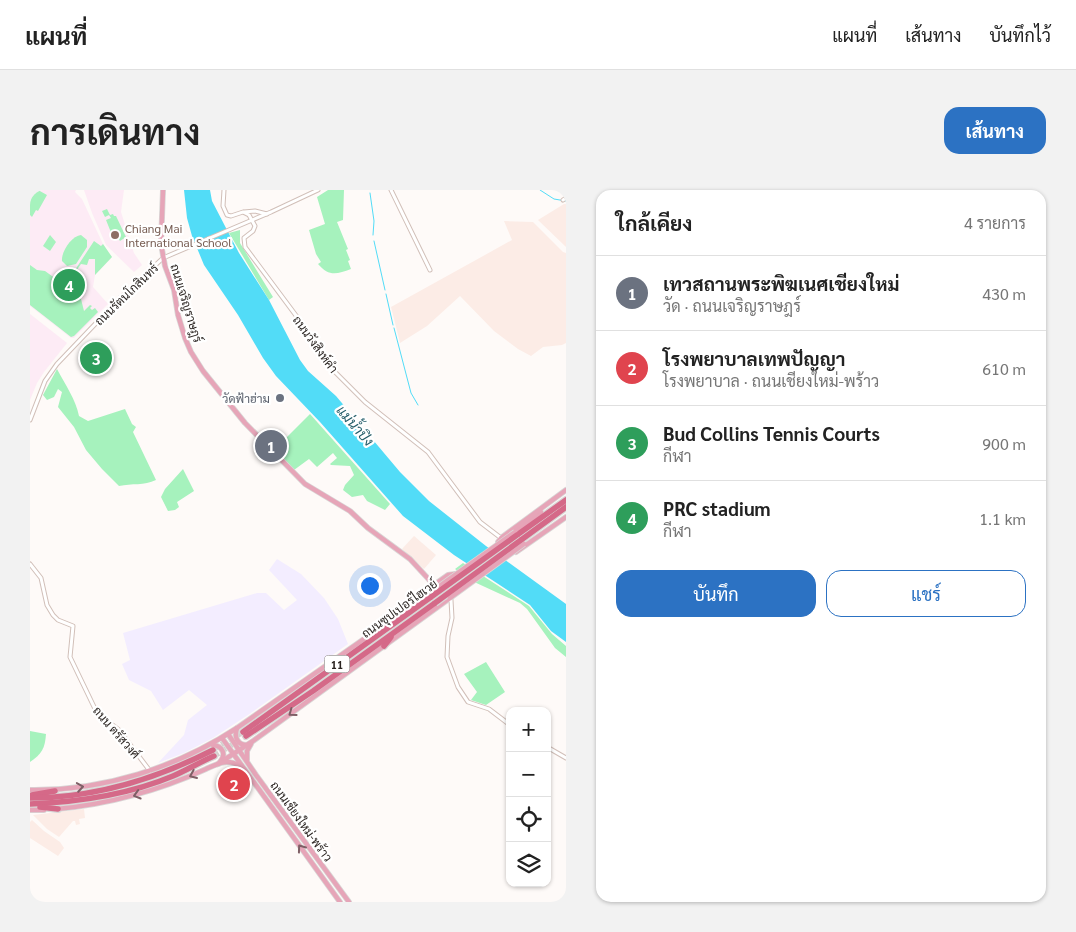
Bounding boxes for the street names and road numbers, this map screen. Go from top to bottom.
street label: ถนนรัตนโกสินทร์ [91,259,161,329]
street label: ถนนเจริญราษฎร์ [167,262,207,345]
street label: ถนนวังสิงห์คำ [290,312,342,376]
street label: ถนนซุปเปอร์ไฮเวย์ [358,575,441,643]
road number: 11 [324,656,350,672]
street label: ถนน ตรัสวงศ์ [90,703,144,761]
street label: ถนนเชียงใหม่-พร้าว [267,778,337,864]

